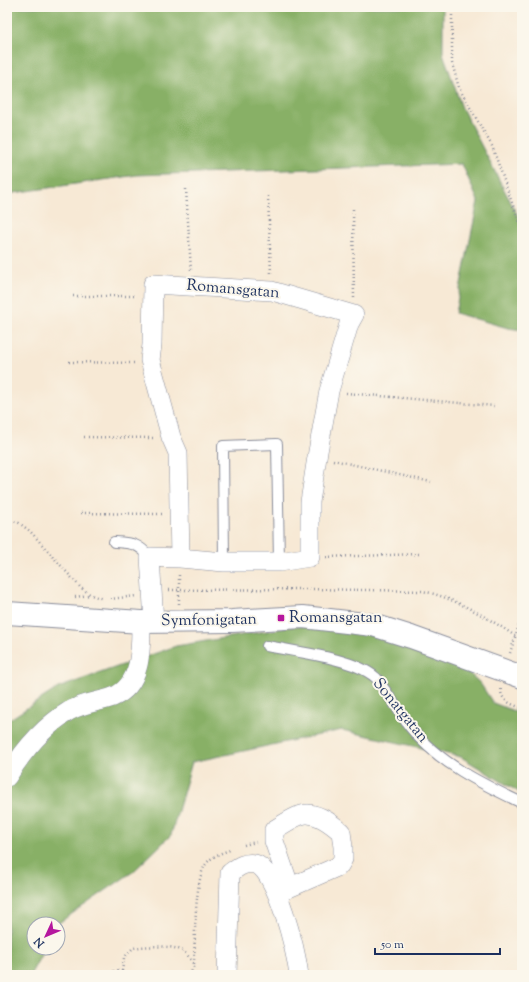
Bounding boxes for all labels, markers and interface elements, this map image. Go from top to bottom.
street label: Romansgatan [185,274,281,306]
place label: Romansgatan [289,607,383,630]
street label: Symfonigatan [161,609,258,633]
marker: Romansgatan [276,613,286,623]
street label: Sonatgatan [367,674,434,749]
north arrow [26,916,66,956]
scale bar [375,930,500,956]
text: N [31,933,49,952]
text: 50 m [380,936,404,954]

